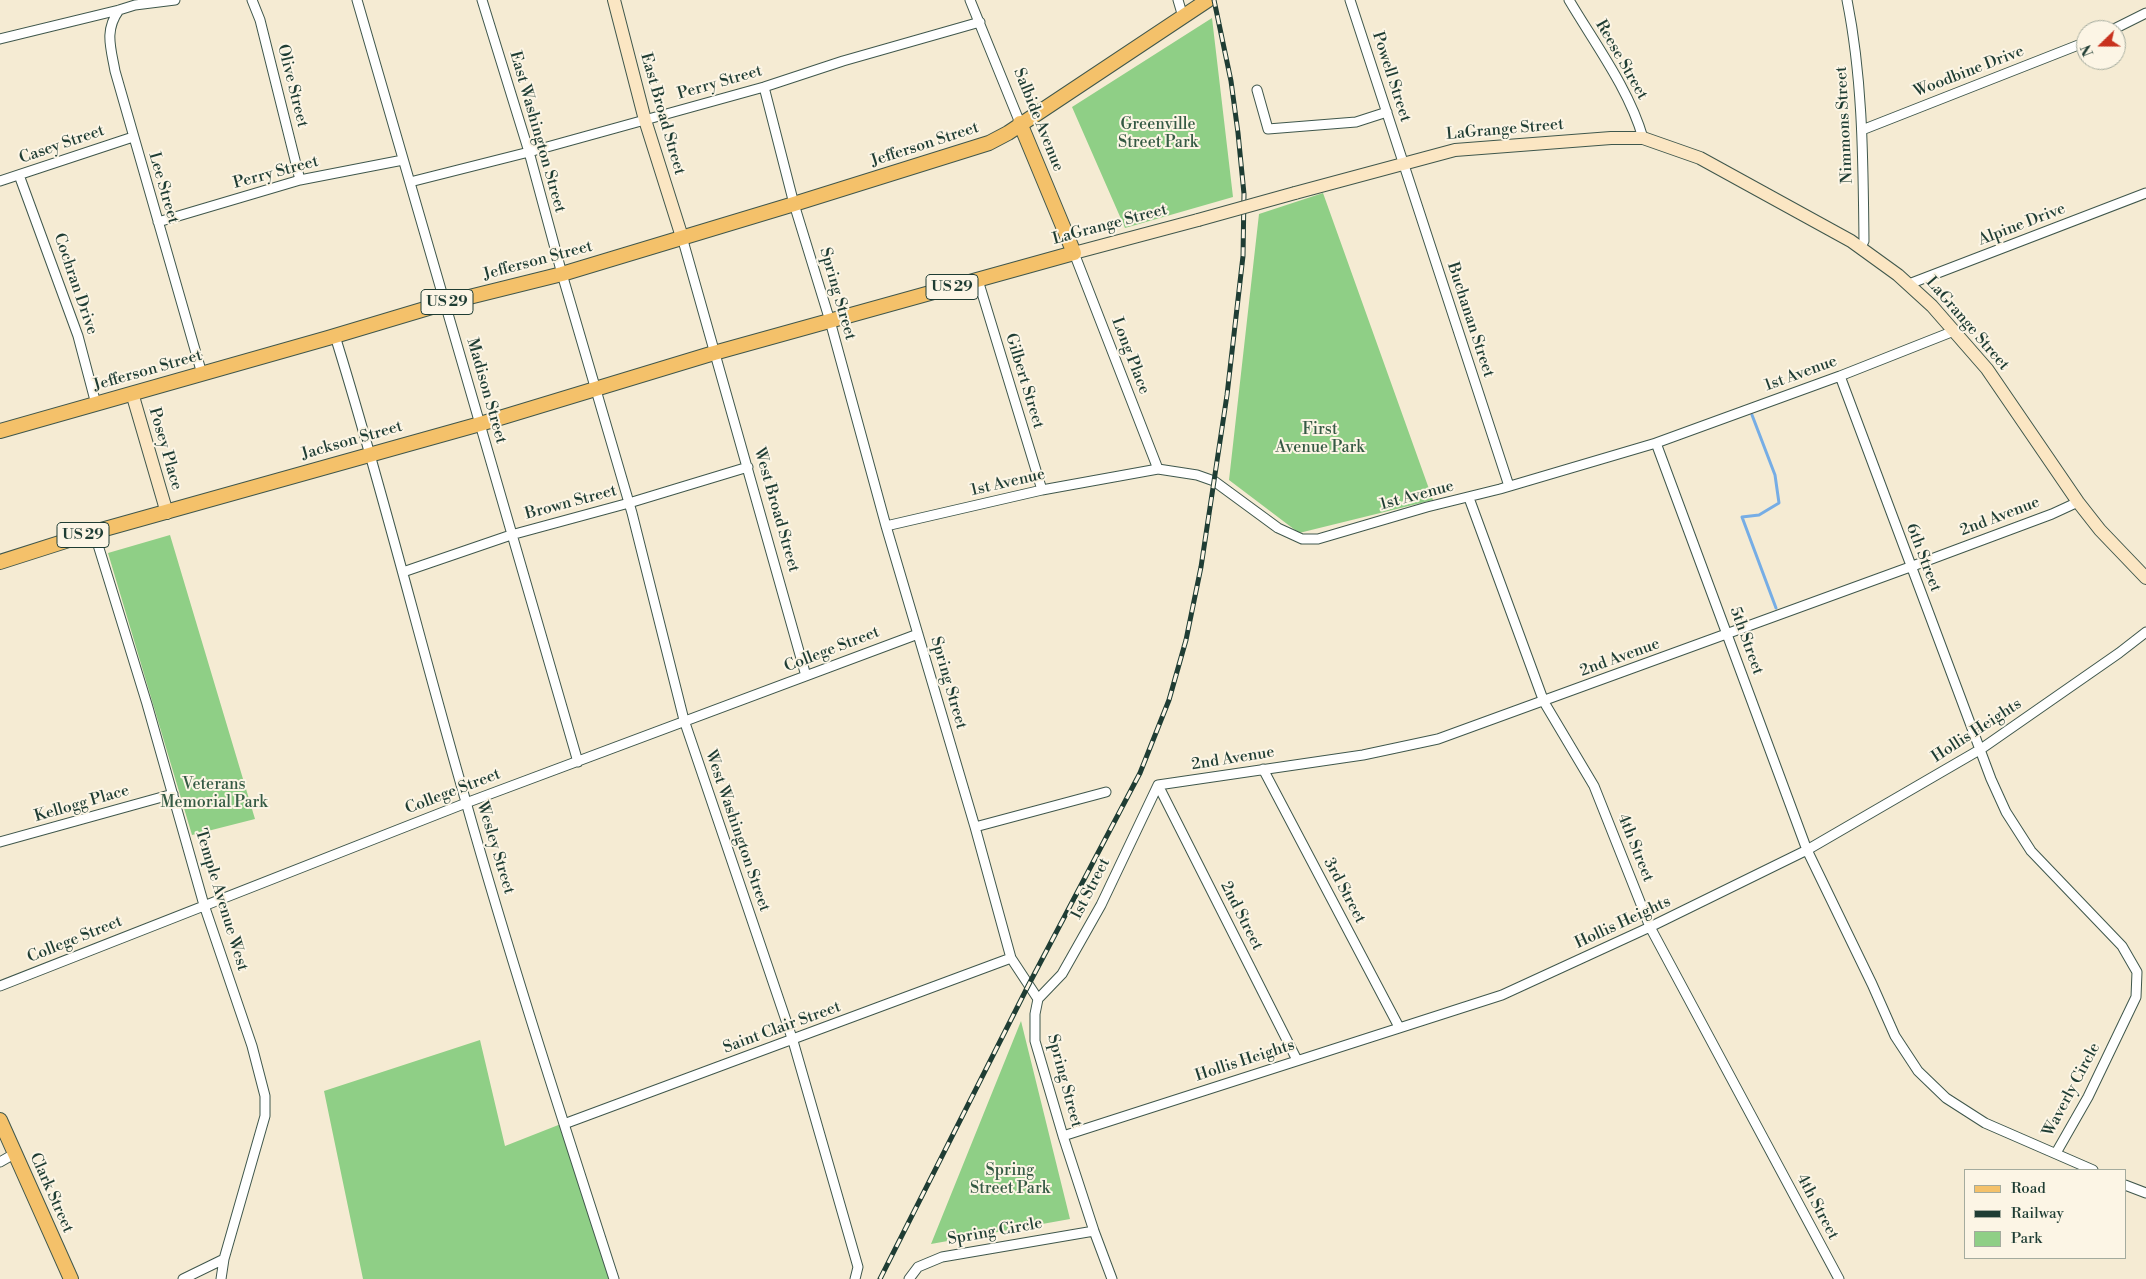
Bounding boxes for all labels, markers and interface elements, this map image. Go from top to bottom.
street label: Reese Street [1590,17,1652,103]
north arrow [2076,20,2126,70]
street label: Powell Street [1367,29,1415,125]
street label: Olive Street [272,42,312,130]
street label: Woodbine Drive [1911,42,2027,102]
text: N [2078,42,2098,59]
street label: East Washington Street [505,49,569,215]
street label: East Broad Street [635,51,689,177]
street label: Perry Street [675,62,765,104]
street label: Salbide Avenue [1009,66,1067,174]
street label: Nimmons Street [1832,66,1858,184]
park label: Greenville Street Park [1118,115,1198,153]
street label: LaGrange Street [1445,115,1565,145]
street label: Jefferson Street [869,119,981,171]
street label: Casey Street [17,121,107,169]
street label: Lee Street [144,150,182,226]
street label: Perry Street [231,152,321,194]
street label: LaGrange Street [1051,200,1169,250]
street label: Alpine Drive [1976,200,2068,250]
street label: Cochran Drive [49,231,101,337]
street label: Jefferson Street [481,237,595,285]
street label: Spring Street [815,245,859,343]
street label: Buchanan Street [1442,260,1498,380]
street label: LaGrange Street [1921,273,2013,375]
road number: US 29 [926,274,978,300]
road number: US 29 [421,290,473,314]
street label: Long Place [1107,315,1153,397]
street label: Gilbert Street [1000,331,1048,431]
street label: Madison Street [462,336,510,446]
street label: Jefferson Street [91,346,205,396]
street label: 1st Avenue [1762,352,1840,396]
street label: Posey Place [144,406,186,492]
street label: Jackson Street [299,417,405,465]
park label: First Avenue Park [1275,420,1365,458]
street label: West Broad Street [749,446,803,574]
street label: 1st Avenue [969,465,1047,501]
street label: 1st Avenue [1378,477,1456,515]
street label: Brown Street [523,482,619,524]
street label: 2nd Avenue [1957,493,2043,541]
street label: 6th Street [1901,521,1945,595]
road number: US 29 [57,522,109,548]
street label: 5th Street [1725,604,1767,678]
street label: College Street [782,623,882,677]
street label: Spring Street [926,634,970,732]
street label: 2nd Avenue [1577,635,1663,681]
street label: Hollis Heights [1928,695,2026,767]
street label: 2nd Avenue [1190,743,1276,775]
street label: West Washington Street [700,748,774,914]
street label: College Street [403,765,503,819]
park label: Veterans Memorial Park [160,775,268,813]
street label: Kellogg Place [32,781,132,827]
street label: Wesley Street [472,799,518,897]
street label: 4th Street [1613,811,1657,885]
street label: Temple Avenue West [190,827,252,973]
street label: 1st Street [1067,855,1115,923]
street label: 3rd Street [1319,855,1369,927]
street label: 2nd Street [1216,878,1266,954]
street label: Hollis Heights [1572,892,1674,954]
street label: College Street [25,912,125,968]
street label: Saint Clair Street [721,998,843,1058]
street label: Spring Street [1042,1032,1086,1130]
street label: Hollis Heights [1193,1036,1297,1086]
street label: Waverly Circle [2039,1040,2105,1140]
street label: Clark Street [25,1150,77,1236]
park label: Spring Street Park [970,1161,1050,1199]
legend [1964,1169,2126,1259]
street label: 4th Street [1792,1171,1842,1243]
text: Road [2011,1179,2046,1198]
text: Railway [2011,1204,2064,1223]
street label: Spring Circle [946,1214,1044,1250]
text: Park [2011,1229,2042,1248]

